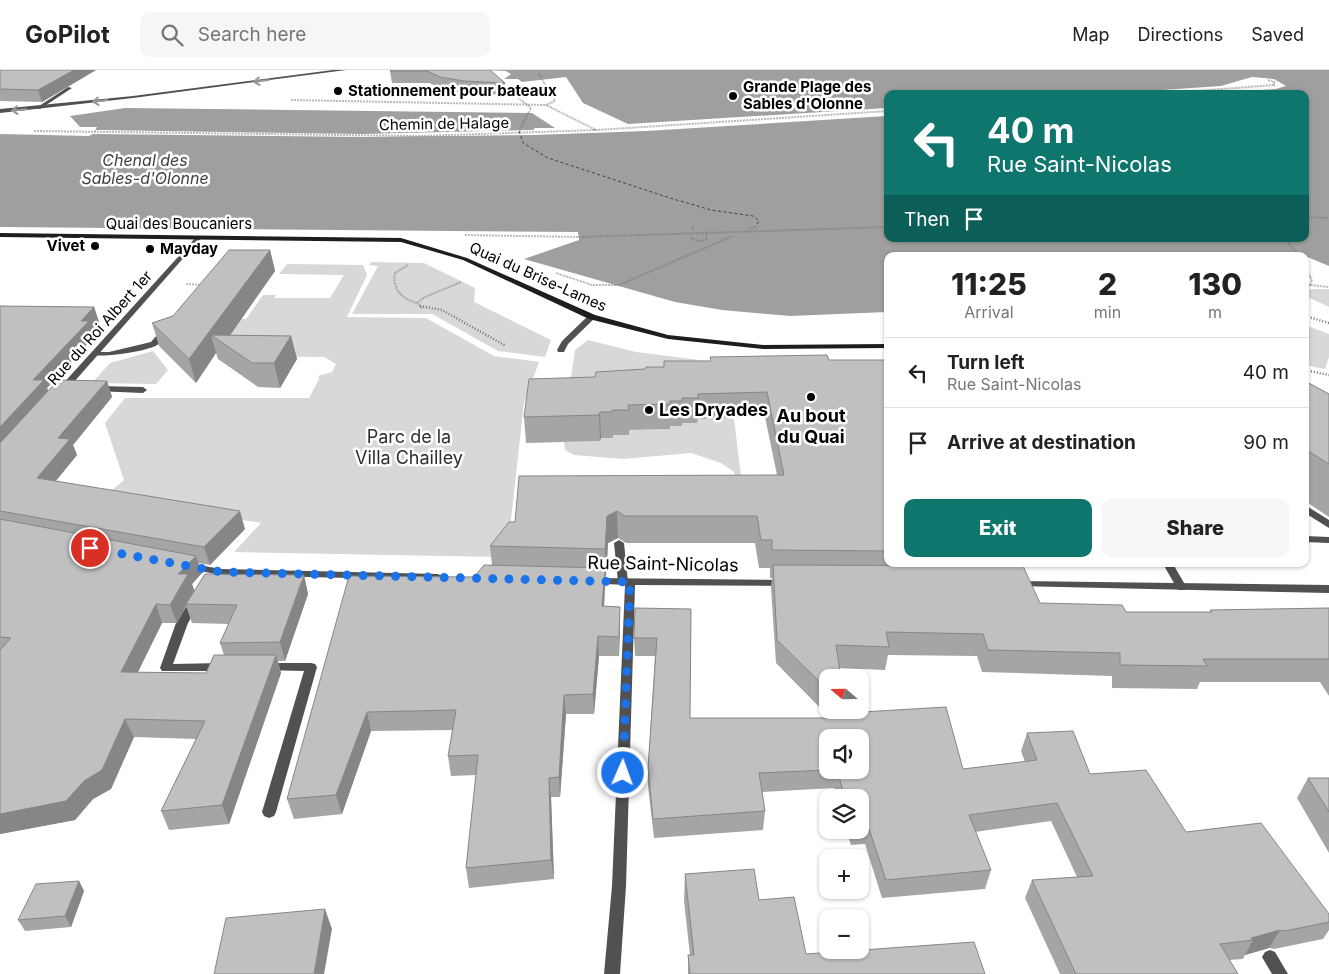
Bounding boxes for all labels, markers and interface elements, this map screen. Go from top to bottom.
search box [140,12,490,57]
text: GoPilot [25,20,110,49]
icon: search [158,21,186,49]
text: Search here [198,23,306,46]
text: Map [1072,24,1110,45]
text: Directions [1138,24,1223,45]
text: Saved [1251,24,1304,45]
one-way arrow [253,76,269,86]
place label: Grande Plage des Sables d'Olonne [743,77,871,113]
place label: Stationnement pour bateaux [348,81,557,100]
marker: Stationnement pour bateaux [332,85,344,97]
marker: Grande Plage des Sables d'Olonne [727,90,739,102]
one-way arrow [92,96,108,106]
one-way arrow [11,105,27,115]
text: 40 m [987,109,1075,151]
icon: left [904,110,969,175]
street label: Chemin de Halage [379,113,509,134]
water label: Chenal des Sables-d'Olonne [81,150,209,188]
text: Rue Saint-Nicolas [987,151,1172,177]
icon: arrive [960,205,988,233]
text: Then [904,208,950,231]
street label: Quai des Boucaniers [106,214,252,233]
place label: Vivet [47,236,86,255]
street label: Quai du Brise-Lames [467,238,610,315]
place label: Mayday [160,239,218,258]
marker: Vivet [89,240,101,252]
marker: Mayday [144,243,156,255]
street label: Rue du Roi Albert 1er [43,266,156,389]
text: 11:25 [951,266,1027,302]
text: 2 [1098,266,1117,302]
text: 130 [1188,266,1242,302]
text: Arrival [964,302,1014,322]
text: min [1094,302,1121,322]
text: m [1208,302,1222,322]
text: Turn left [947,351,1025,374]
icon: left [904,359,932,387]
text: 40 m [1243,361,1289,384]
text: Rue Saint-Nicolas [947,374,1081,394]
marker: Au bout du Quai [805,391,817,403]
place label: Les Dryades [659,399,768,420]
marker: Les Dryades [643,404,655,416]
place label: Au bout du Quai [776,405,846,447]
park label: Parc de la Villa Chailley [355,426,463,468]
icon: arrive [904,429,932,457]
text: Arrive at destination [947,431,1136,454]
text: 90 m [1243,431,1289,454]
button: Exit [904,499,1092,557]
button: Share [1102,499,1289,557]
pin [69,527,111,569]
icon: arrive [76,534,104,562]
street label: Rue Saint-Nicolas [587,552,739,575]
north arrow [819,669,869,719]
map controls [819,669,869,959]
button: sound [819,729,869,779]
position arrow [596,746,648,798]
button: layers [819,789,869,839]
button: + [819,849,869,899]
button: − [819,909,869,959]

